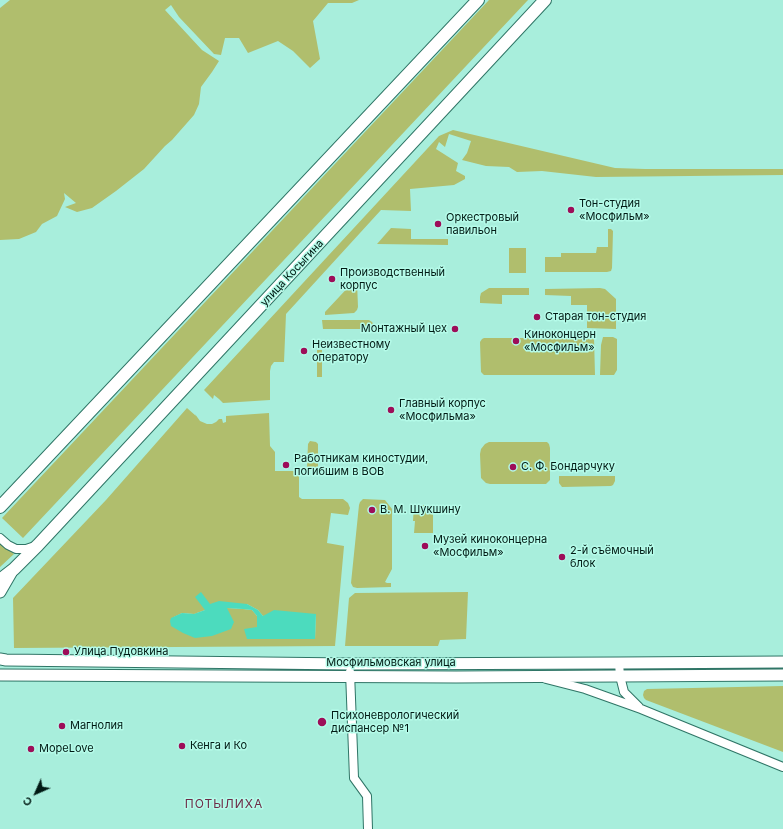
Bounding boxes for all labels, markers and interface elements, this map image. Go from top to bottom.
place label: Тон-студия «Мосфильм» [579,197,650,223]
marker: Тон-студия «Мосфильм» [566,205,576,215]
place label: Оркестровый павильон [446,211,519,237]
marker: Оркестровый павильон [433,219,443,229]
street label: улица Косыгина [258,237,326,309]
place label: Производственный корпус [340,266,445,292]
marker: Производственный корпус [327,274,337,284]
place label: Старая тон-студия [545,310,646,324]
marker: Старая тон-студия [532,312,542,322]
place label: Монтажный цех [361,322,447,336]
marker: Монтажный цех [450,324,460,334]
place label: Киноконцерн «Мосфильм» [524,328,596,354]
marker: Киноконцерн «Мосфильм» [511,336,521,346]
place label: Неизвестному оператору [312,338,390,364]
marker: Неизвестному оператору [299,346,309,356]
place label: Главный корпус «Мосфильма» [399,397,486,423]
marker: Главный корпус «Мосфильма» [386,405,396,415]
place label: Работникам киностудии, погибшим в ВОВ [294,452,428,478]
marker: Работникам киностудии, погибшим в ВОВ [281,460,291,470]
place label: С. Ф. Бондарчуку [521,460,615,474]
marker: С. Ф. Бондарчуку [508,462,518,472]
place label: В. М. Шукшину [380,503,461,517]
marker: В. М. Шукшину [367,505,377,515]
place label: Музей киноконцерна «Мосфильм» [433,533,547,559]
marker: Музей киноконцерна «Мосфильм» [420,541,430,551]
place label: 2-й съёмочный блок [570,544,654,570]
marker: 2-й съёмочный блок [557,552,567,562]
place label: Улица Пудовкина [74,645,168,659]
marker: Улица Пудовкина [61,647,71,657]
street label: Мосфильмовская улица [326,656,456,670]
place label: Психоневрологический диспансер №1 [331,709,459,735]
marker: Психоневрологический диспансер №1 [316,716,328,728]
place label: Магнолия [70,719,123,733]
marker: Магнолия [57,721,67,731]
place label: Кенга и Ко [190,739,247,753]
marker: Кенга и Ко [177,741,187,751]
place label: МореLove [39,742,94,756]
marker: МореLove [26,744,36,754]
north arrow [16,773,56,813]
text: С [20,794,35,809]
district label: ПОТЫЛИХА [185,797,263,811]

